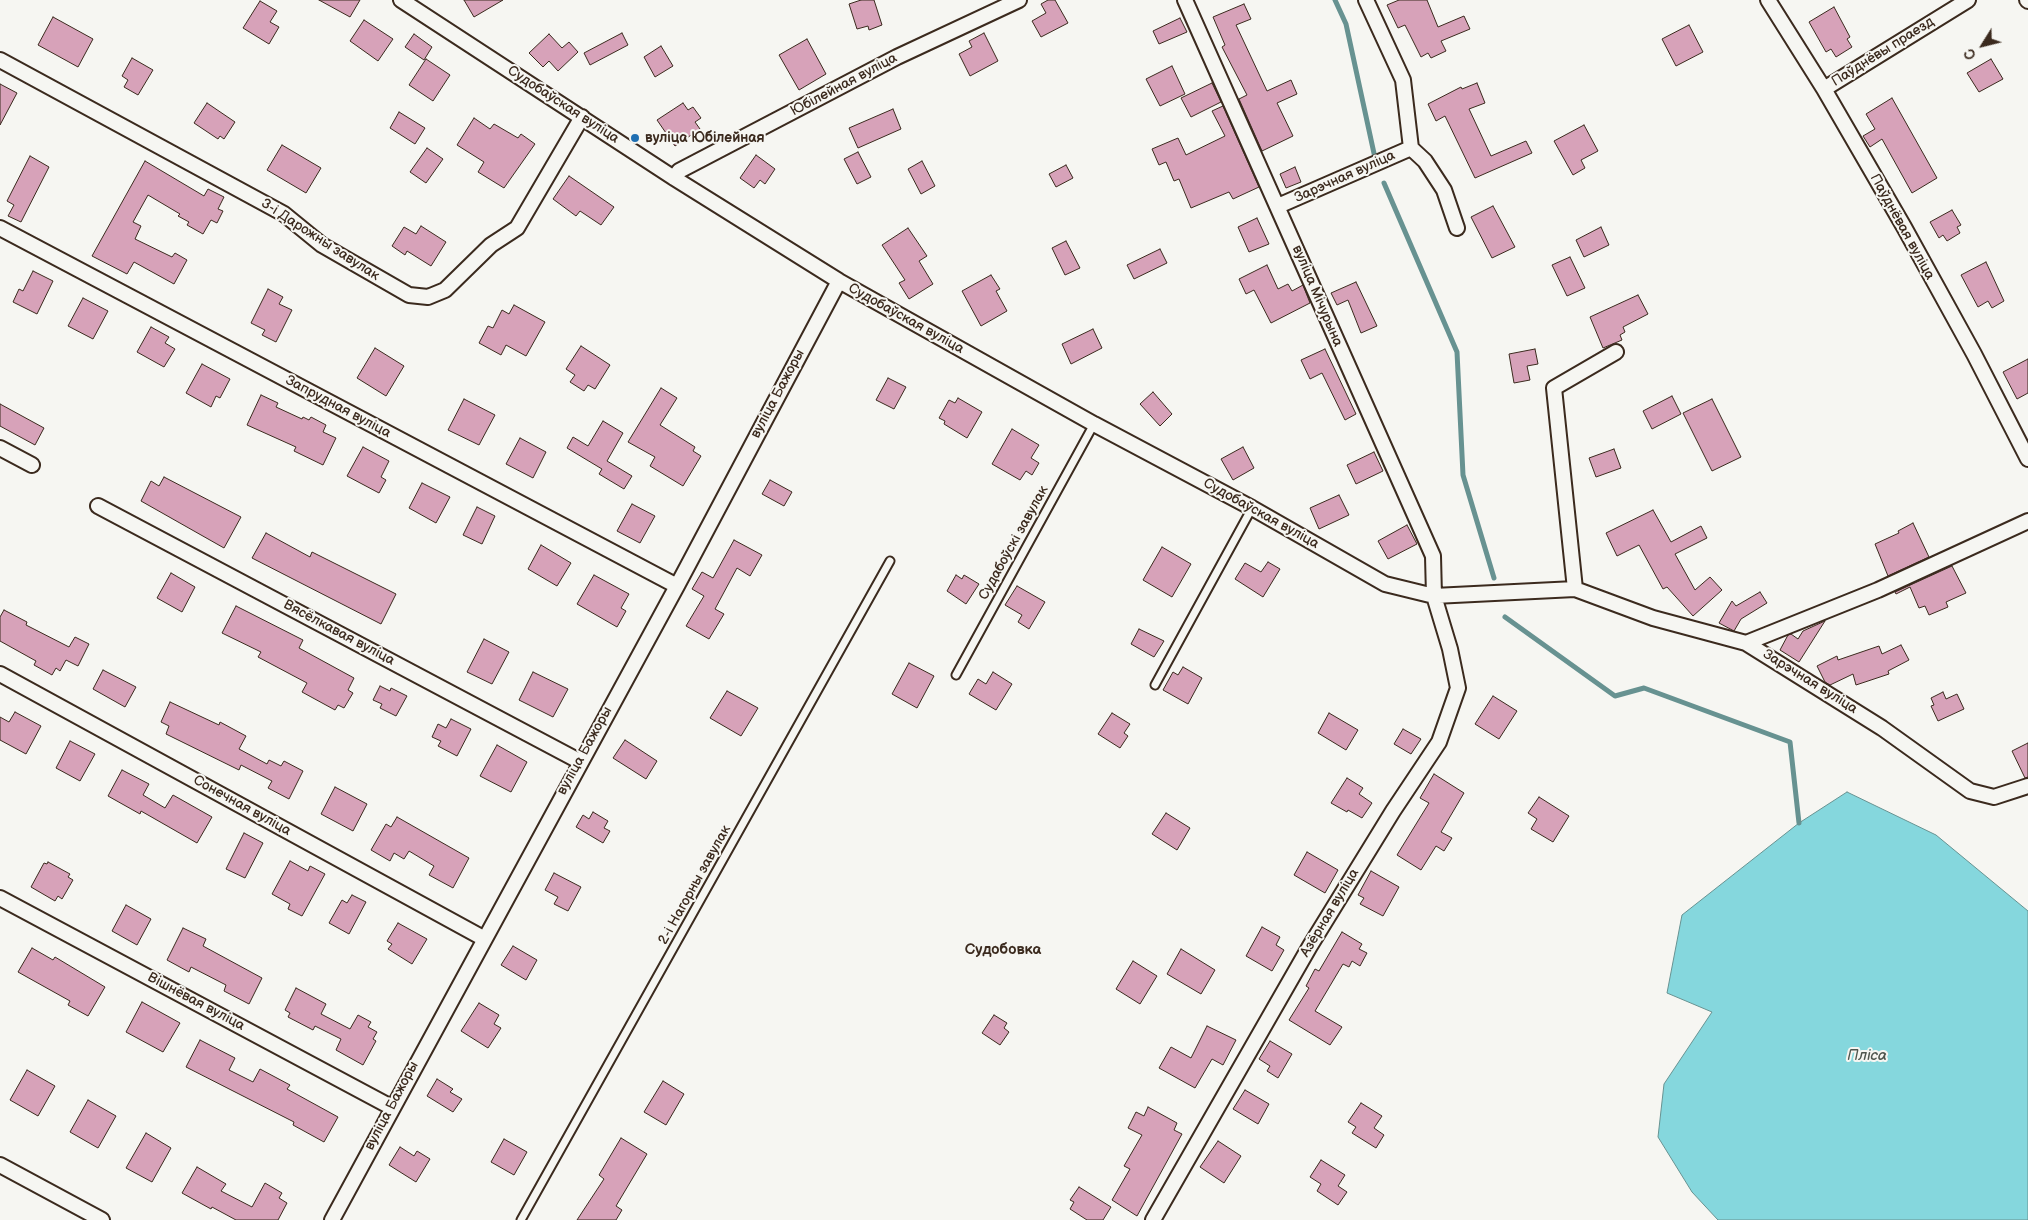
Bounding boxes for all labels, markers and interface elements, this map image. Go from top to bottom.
street label: Паўднёвы праезд [1829,14,1937,90]
north arrow [1958,20,2008,70]
text: С [1961,45,1980,63]
street label: Юбілейная вуліца [788,50,900,120]
street label: Судобаўская вуліца [504,63,622,147]
place label: вуліца Юбілейная [645,130,765,146]
marker: вуліца Юбілейная [629,132,641,144]
street label: Зарэчная вуліца [1292,147,1398,207]
street label: Паўднёвая вуліца [1866,171,1938,283]
street label: 3-і Дарожны завулак [258,195,382,285]
street label: вуліца Мічурына [1288,243,1346,349]
street label: Судобаўская вуліца [845,280,967,358]
street label: вуліца Бажоры [748,347,808,441]
street label: Запрудная вуліца [282,372,394,442]
street label: Судобаўская вуліца [1200,475,1322,553]
street label: Судабоўскі завулак [976,483,1052,603]
street label: Вясёлкавая вуліца [281,597,397,669]
street label: Зарэчная вуліца [1760,646,1860,718]
street label: вуліца Бажоры [554,704,616,798]
street label: Сонечная вуліца [190,772,294,840]
street label: 2-і Нагорны завулак [655,822,735,948]
street label: Азёрная вуліца [1297,866,1363,960]
district label: Судобовка [965,941,1041,959]
street label: Вішнёвая вуліца [145,969,247,1035]
water label: Пліса [1847,1047,1887,1065]
street label: вуліца Бажоры [362,1059,422,1153]

